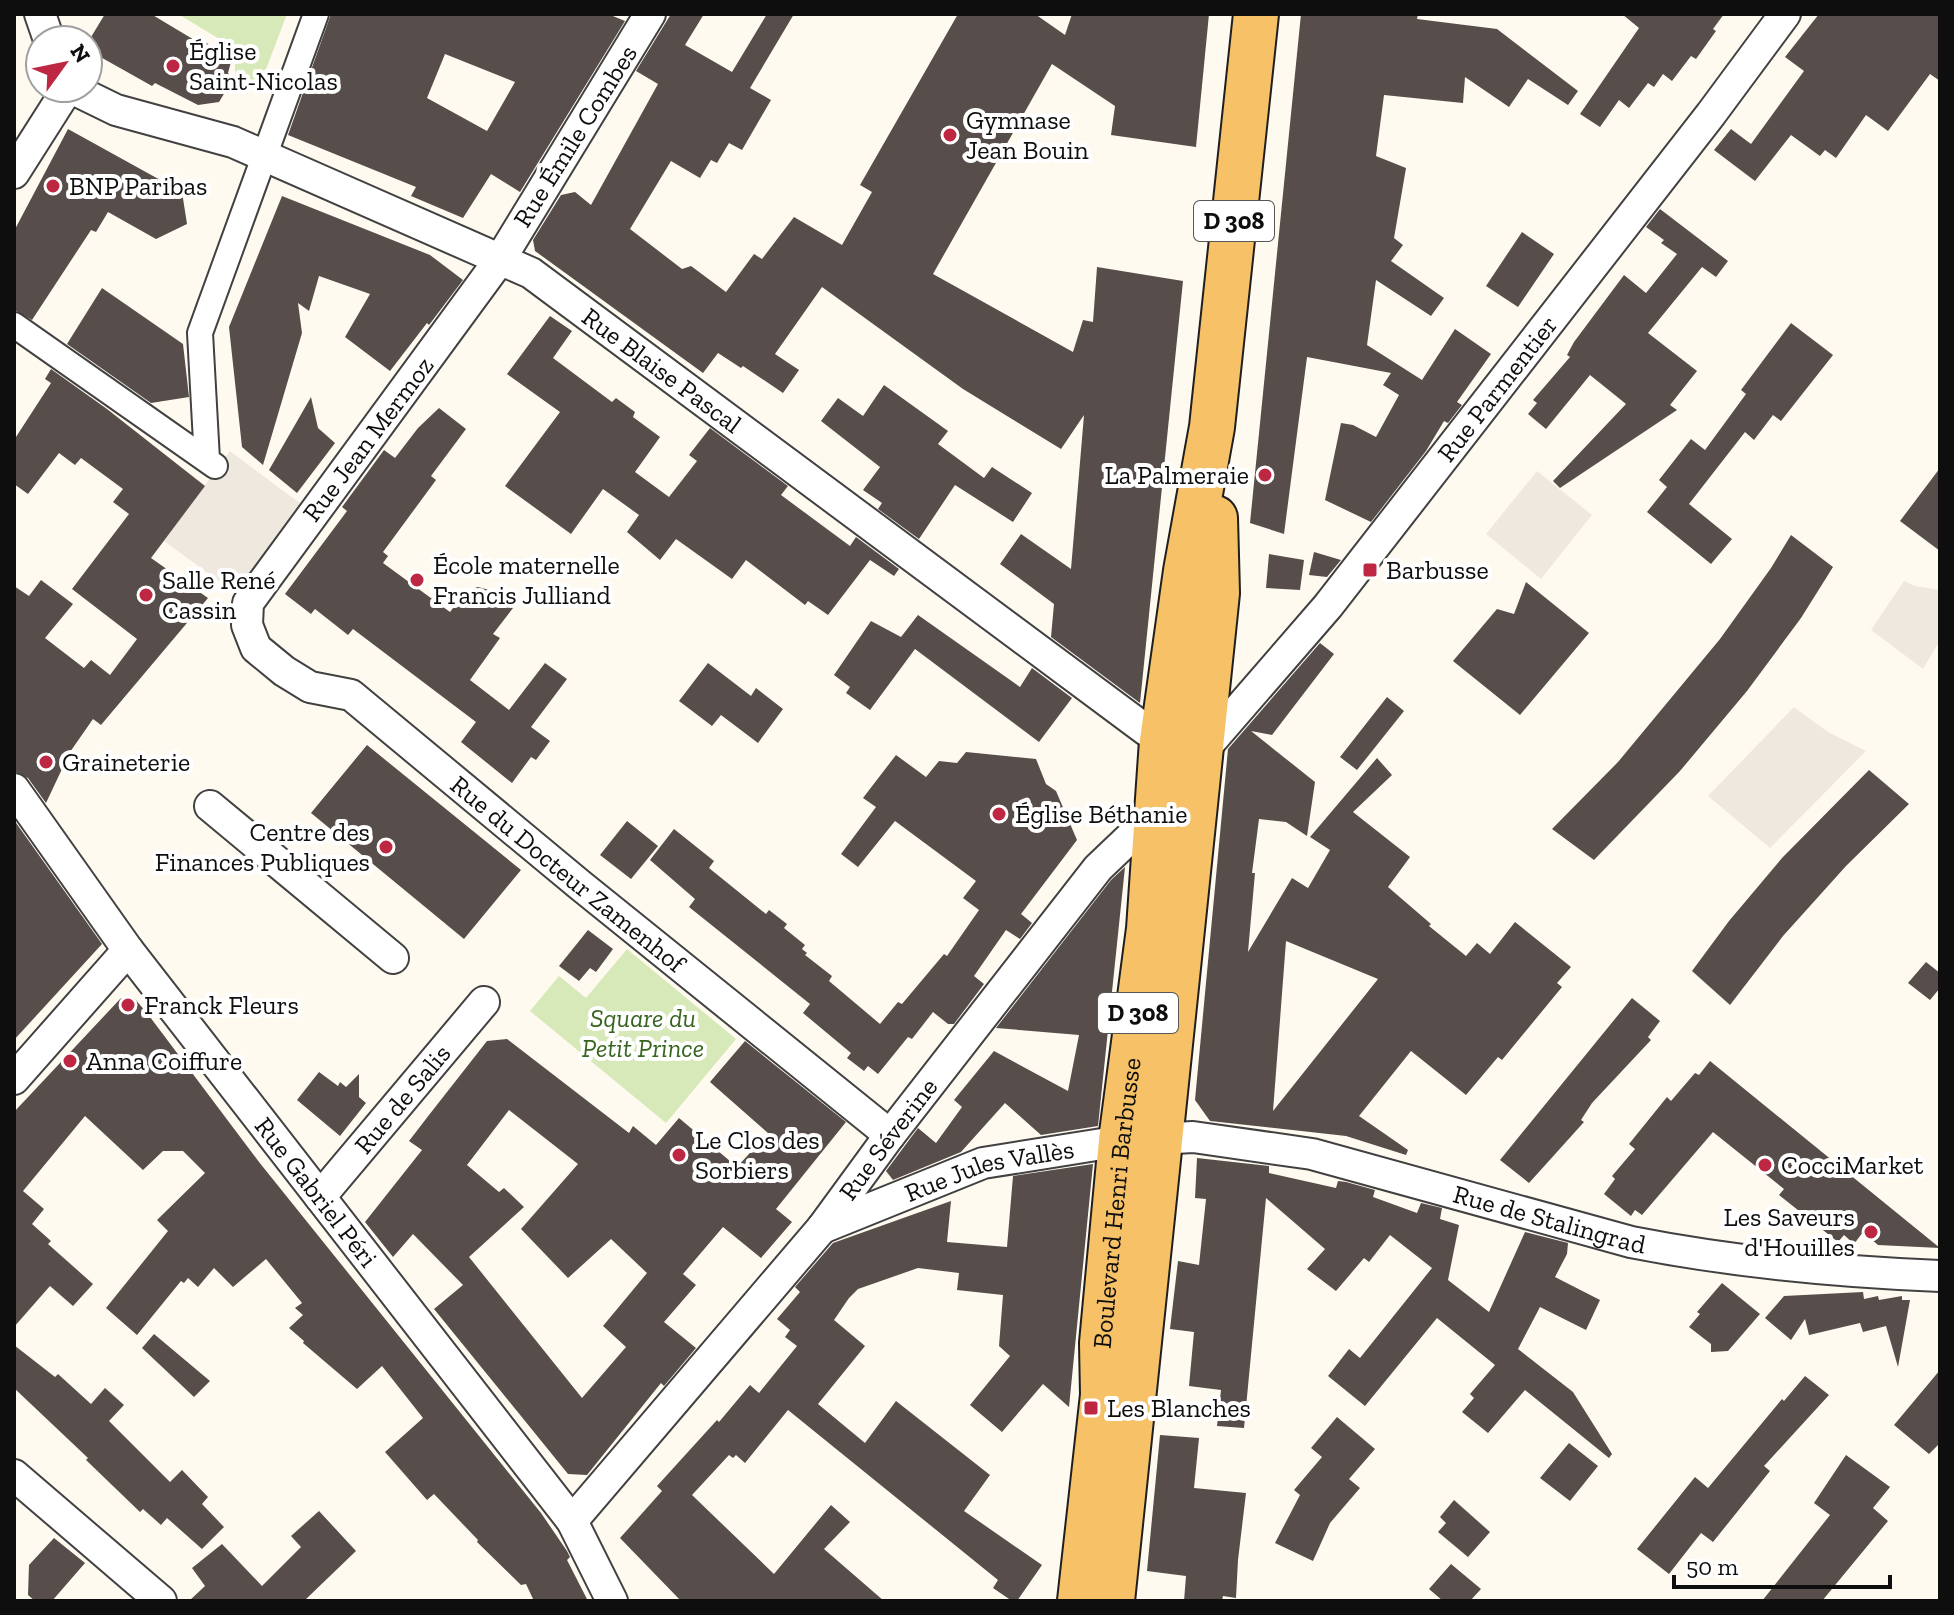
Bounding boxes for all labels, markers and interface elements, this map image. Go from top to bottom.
north arrow [24,24,104,104]
place label: Église Saint-Nicolas [189,35,338,97]
text: N [64,39,96,68]
street label: Rue Émile Combes [506,39,644,233]
marker: Église Saint-Nicolas [164,57,182,75]
place label: Gymnase Jean Bouin [966,104,1089,166]
marker: Gymnase Jean Bouin [941,126,959,144]
place label: BNP Paribas [69,170,208,202]
marker: BNP Paribas [44,177,62,195]
road number: D 308 [1194,201,1274,241]
street label: Rue Blaise Pascal [576,301,748,440]
street label: Rue Parmentier [1430,309,1564,468]
street label: Rue Jean Mermoz [296,350,440,528]
place label: La Palmeraie [1104,459,1249,491]
marker: La Palmeraie [1256,466,1274,484]
place label: École maternelle Francis Julliand [433,549,620,611]
place label: Barbusse [1386,554,1489,586]
marker: Barbusse [1361,561,1379,579]
place label: Salle René Cassin [162,564,275,626]
marker: École maternelle Francis Julliand [408,571,426,589]
marker: Salle René Cassin [137,586,155,604]
place label: Graineterie [62,746,190,778]
marker: Graineterie [37,753,55,771]
street label: Rue du Docteur Zamenhof [444,768,693,980]
place label: Église Béthanie [1015,798,1187,830]
marker: Église Béthanie [990,805,1008,823]
place label: Centre des Finances Publiques [155,816,370,878]
marker: Centre des Finances Publiques [377,838,395,856]
place label: Franck Fleurs [144,989,299,1021]
road number: D 308 [1098,993,1178,1033]
marker: Franck Fleurs [119,996,137,1014]
park label: Square du Petit Prince [582,1002,704,1064]
street label: Rue de Salis [347,1038,458,1160]
place label: Anna Coiffure [86,1045,242,1077]
marker: Anna Coiffure [61,1052,79,1070]
street label: Boulevard Henri Barbusse [1086,1056,1148,1350]
street label: Rue Séverine [832,1072,944,1206]
street label: Rue Gabriel Péri [248,1111,385,1274]
place label: Le Clos des Sorbiers [695,1124,820,1186]
street label: Rue Jules Vallès [900,1133,1076,1209]
marker: Le Clos des Sorbiers [670,1146,688,1164]
place label: CocciMarket [1781,1149,1924,1181]
marker: CocciMarket [1756,1156,1774,1174]
street label: Rue de Stalingrad [1450,1178,1648,1260]
place label: Les Saveurs d'Houilles [1724,1201,1855,1263]
marker: Les Saveurs d'Houilles [1862,1223,1880,1241]
place label: Les Blanches [1107,1392,1251,1424]
marker: Les Blanches [1082,1399,1100,1417]
scale bar [1674,1539,1890,1589]
text: 50 m [1686,1552,1739,1581]

